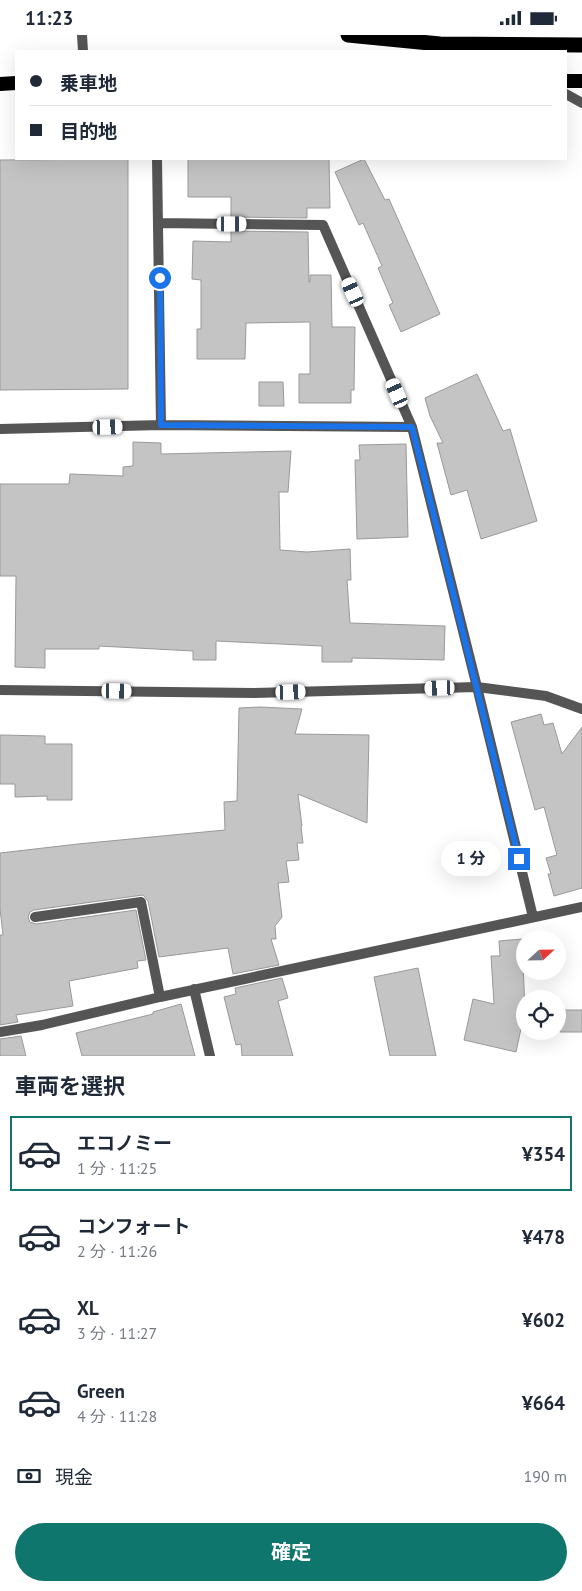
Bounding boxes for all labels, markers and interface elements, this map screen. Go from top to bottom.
text: 11:23 [25,6,73,30]
text: 乗車地 [60,71,117,95]
text: 目的地 [60,119,117,143]
car [217,217,247,232]
route start [149,267,171,289]
car [340,275,365,309]
car [384,376,409,410]
car [92,419,123,435]
car [424,680,455,696]
car [101,683,132,699]
car [275,684,306,700]
callout: 1 分 [442,841,502,877]
text: 1 分 [456,848,486,868]
route end [508,848,530,870]
north arrow [516,930,566,980]
map controls [516,930,566,1040]
button: locate [516,990,566,1040]
text: 車両を選択 [15,1072,125,1100]
icon: car [17,1131,62,1176]
text: エコノミー [77,1131,172,1155]
text: ¥354 [522,1142,565,1166]
text: 1 分 · 11:25 [77,1158,157,1178]
icon: car [17,1214,62,1259]
text: コンフォート [77,1214,190,1238]
text: ¥478 [522,1225,565,1249]
text: 2 分 · 11:26 [77,1241,157,1261]
text: XL [77,1296,99,1320]
icon: car [17,1297,62,1342]
text: ¥602 [522,1308,565,1332]
text: 3 分 · 11:27 [77,1323,157,1343]
text: Green [77,1379,125,1403]
icon: car [17,1380,62,1425]
text: ¥664 [522,1391,565,1415]
text: 4 分 · 11:28 [77,1406,157,1426]
icon: cash [15,1462,43,1490]
text: 現金 [55,1465,93,1489]
text: 190 m [524,1466,567,1486]
button: 確定 [15,1523,567,1581]

